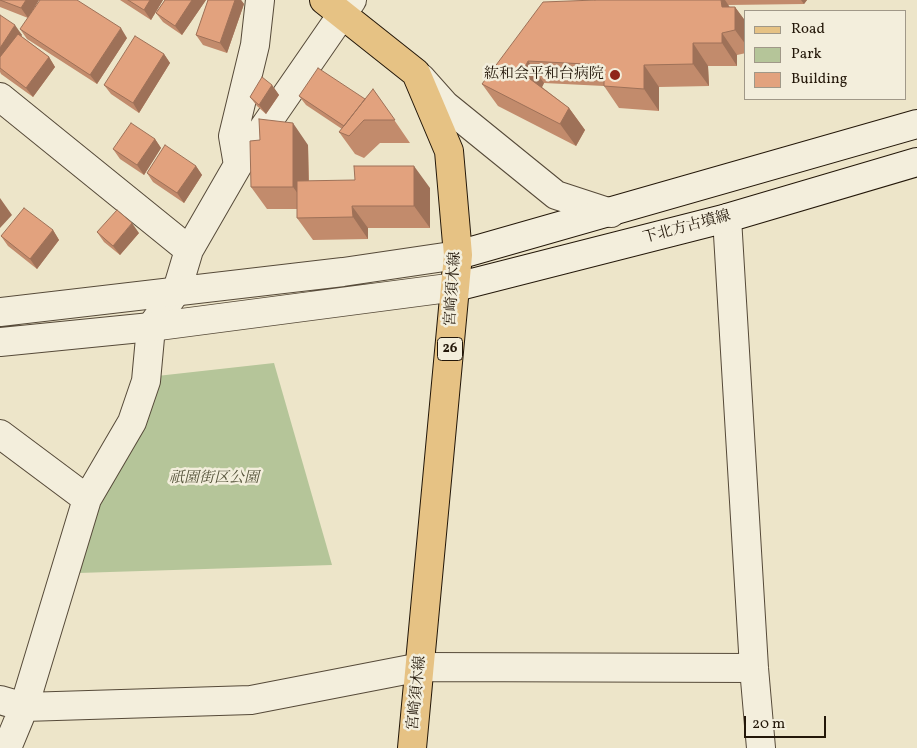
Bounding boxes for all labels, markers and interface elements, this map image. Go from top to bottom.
legend [744,10,907,100]
text: Road [791,19,825,40]
text: Park [791,44,822,65]
place label: 紘和会平和台病院 [484,66,604,84]
marker: 紘和会平和台病院 [608,68,622,82]
text: Building [791,69,847,90]
street label: 下北方古墳線 [641,208,733,248]
street label: 宮崎須木線 [442,251,466,327]
road number: 26 [438,338,462,360]
park label: 祇園街区公園 [169,470,259,488]
street label: 宮崎須木線 [405,655,431,731]
scale bar [747,706,830,738]
text: 20 m [752,714,785,735]

